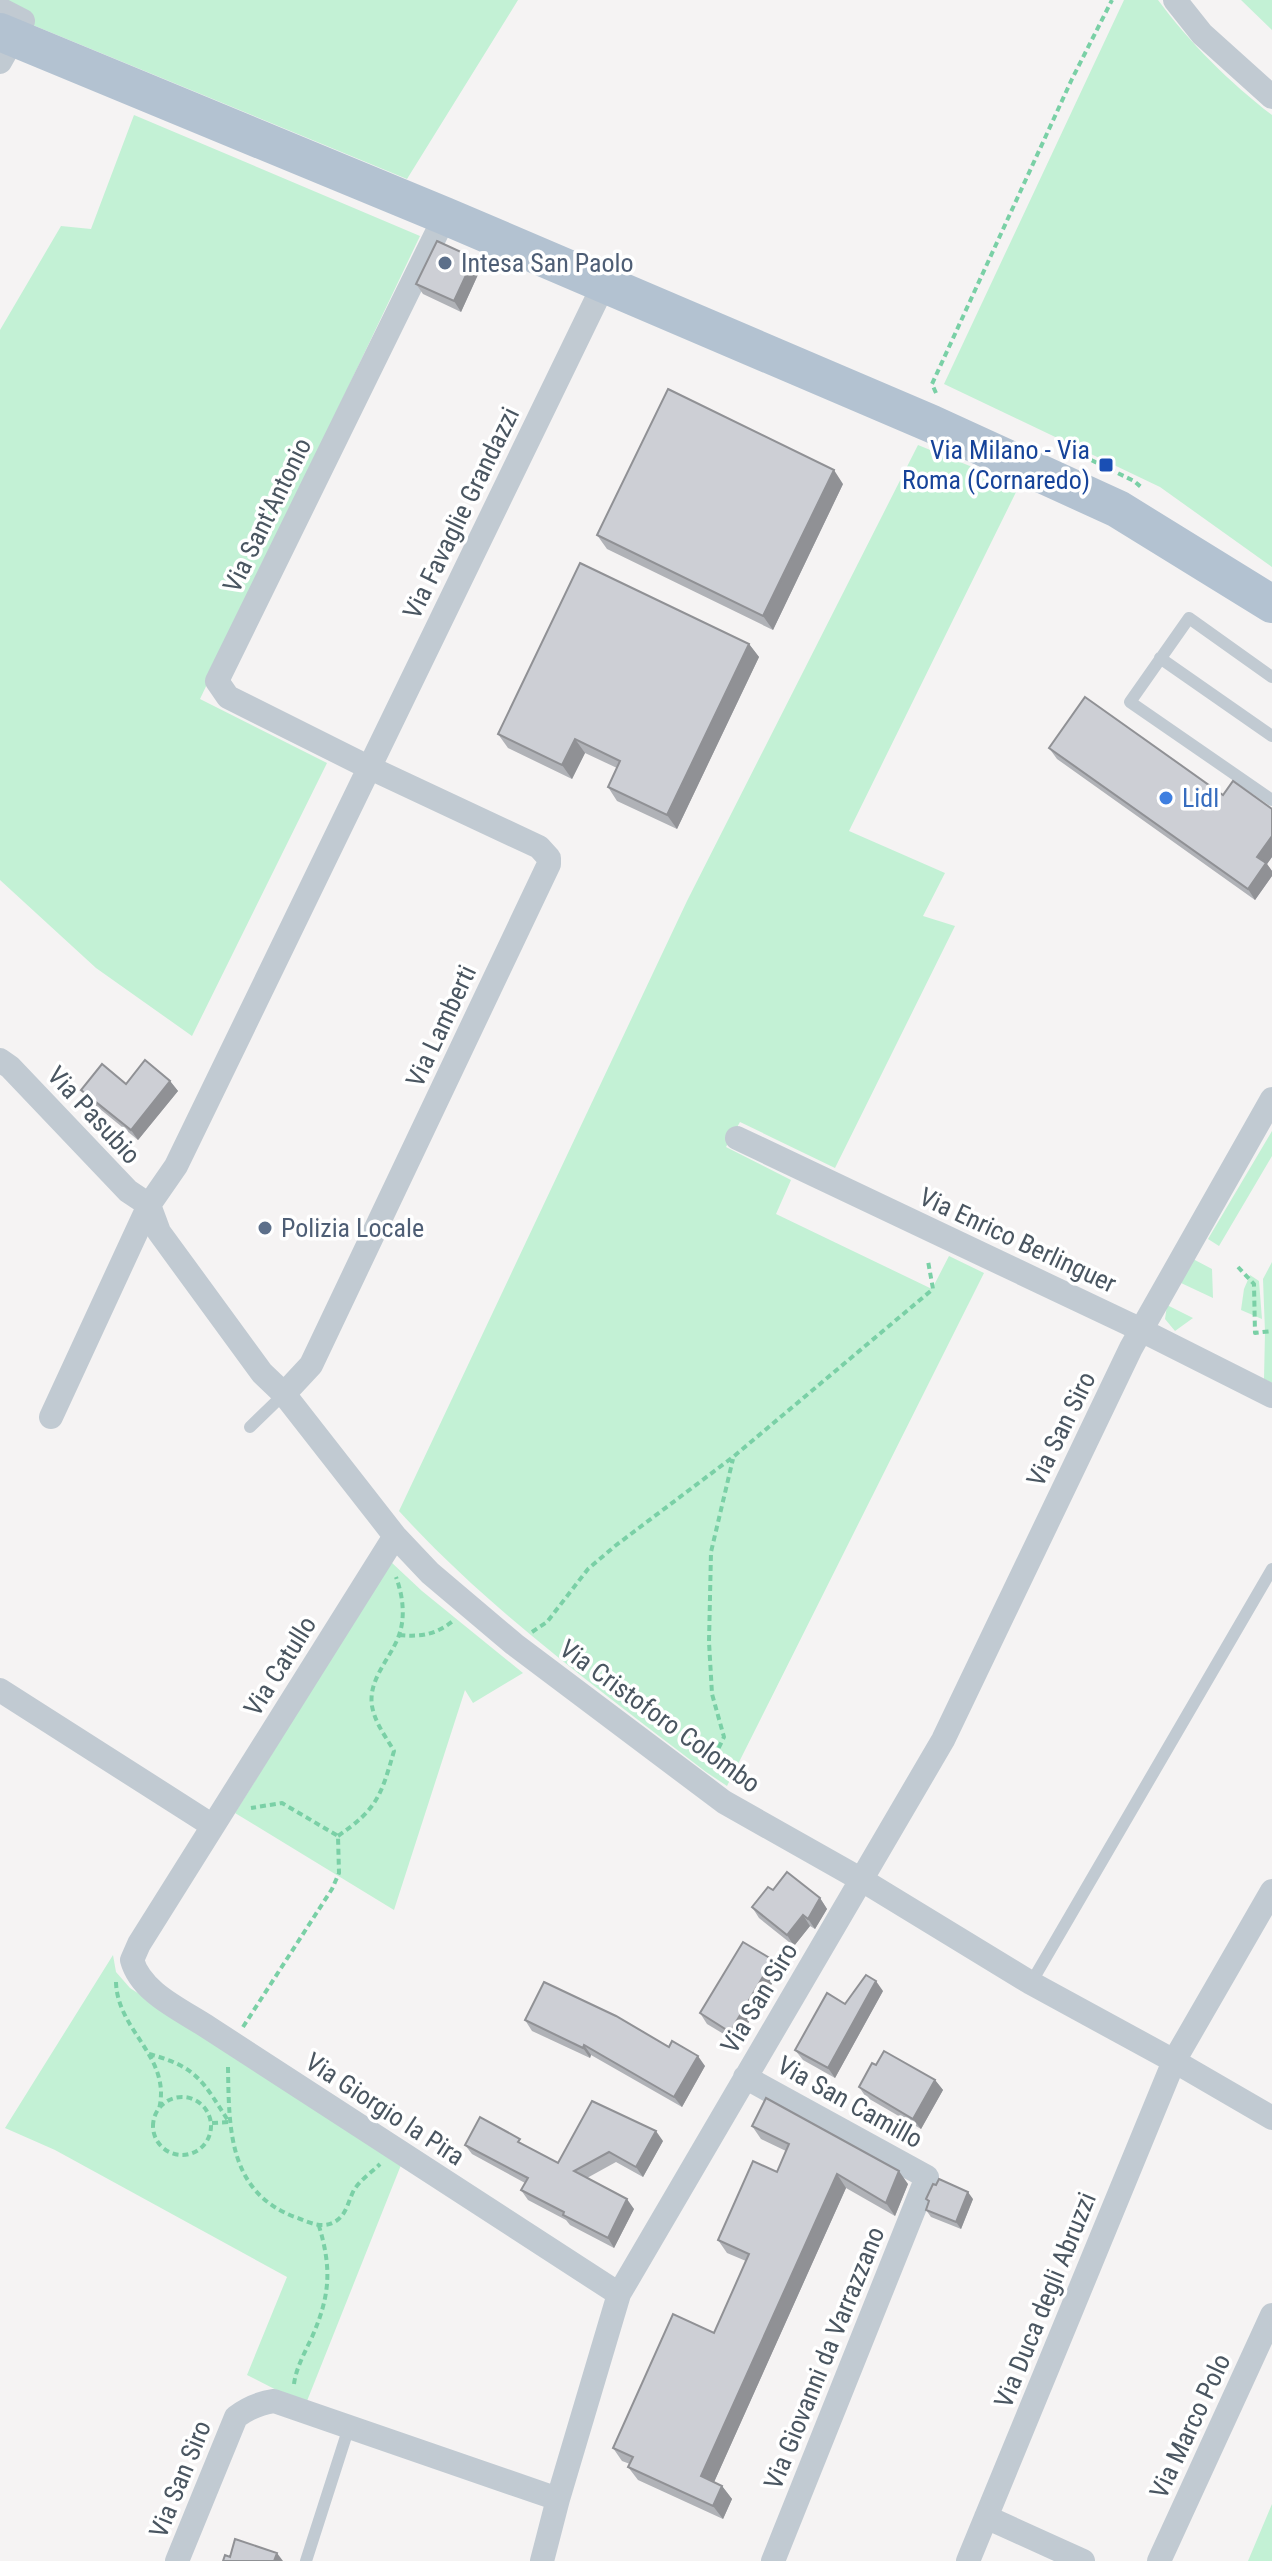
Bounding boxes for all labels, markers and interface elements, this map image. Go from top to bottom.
place label: Intesa San Paolo [461,248,634,278]
marker: Intesa San Paolo [436,254,454,272]
street label: Via Favaglie Grandazzi [397,402,525,624]
street label: Via Sant'Antonio [217,433,317,597]
place label: Via Milano - Via Roma (Cornaredo) [902,435,1090,495]
marker: Via Milano - Via Roma (Cornaredo) [1097,456,1115,474]
place label: Lidl [1182,783,1219,813]
marker: Lidl [1157,789,1175,807]
street label: Via Lamberti [400,960,482,1092]
street label: Via Pasubio [41,1060,147,1170]
street label: Via Enrico Berlinguer [915,1181,1121,1299]
place label: Polizia Locale [281,1213,424,1243]
marker: Polizia Locale [256,1219,274,1237]
street label: Via San Siro [1020,1367,1102,1491]
street label: Via Catullo [238,1611,322,1721]
street label: Via Cristoforo Colombo [554,1633,766,1799]
street label: Via San Siro [714,1937,804,2059]
street label: Via Giorgio la Pira [300,2046,470,2172]
street label: Via San Camillo [772,2050,928,2154]
street label: Via Duca degli Abruzzi [988,2188,1102,2412]
street label: Via Giovanni da Varrazzano [758,2223,890,2493]
street label: Via Marco Polo [1143,2349,1237,2503]
street label: Via San Siro [143,2416,217,2542]

